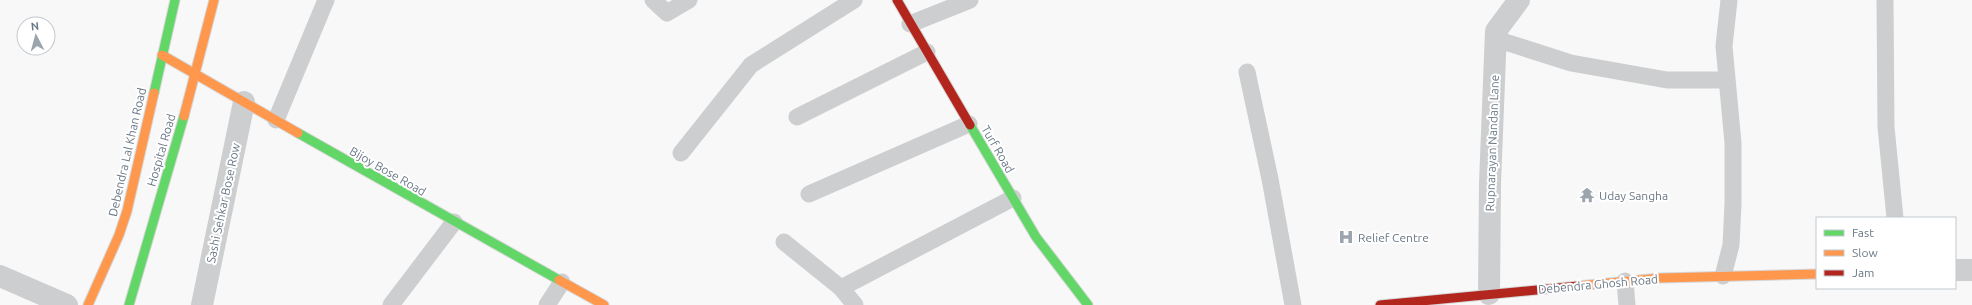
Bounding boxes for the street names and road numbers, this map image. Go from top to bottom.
street label: Rupnarayan Nandan Lane [1483,74,1501,212]
street label: Debendra Lal Khan Road [106,86,148,218]
street label: Hospital Road [144,112,178,188]
street label: Turf Road [979,123,1017,175]
street label: Sashi Sehkar Bose Row [204,141,242,264]
street label: Bijoy Bose Road [348,144,428,198]
street label: Debendra Ghosh Road [1537,272,1659,296]

